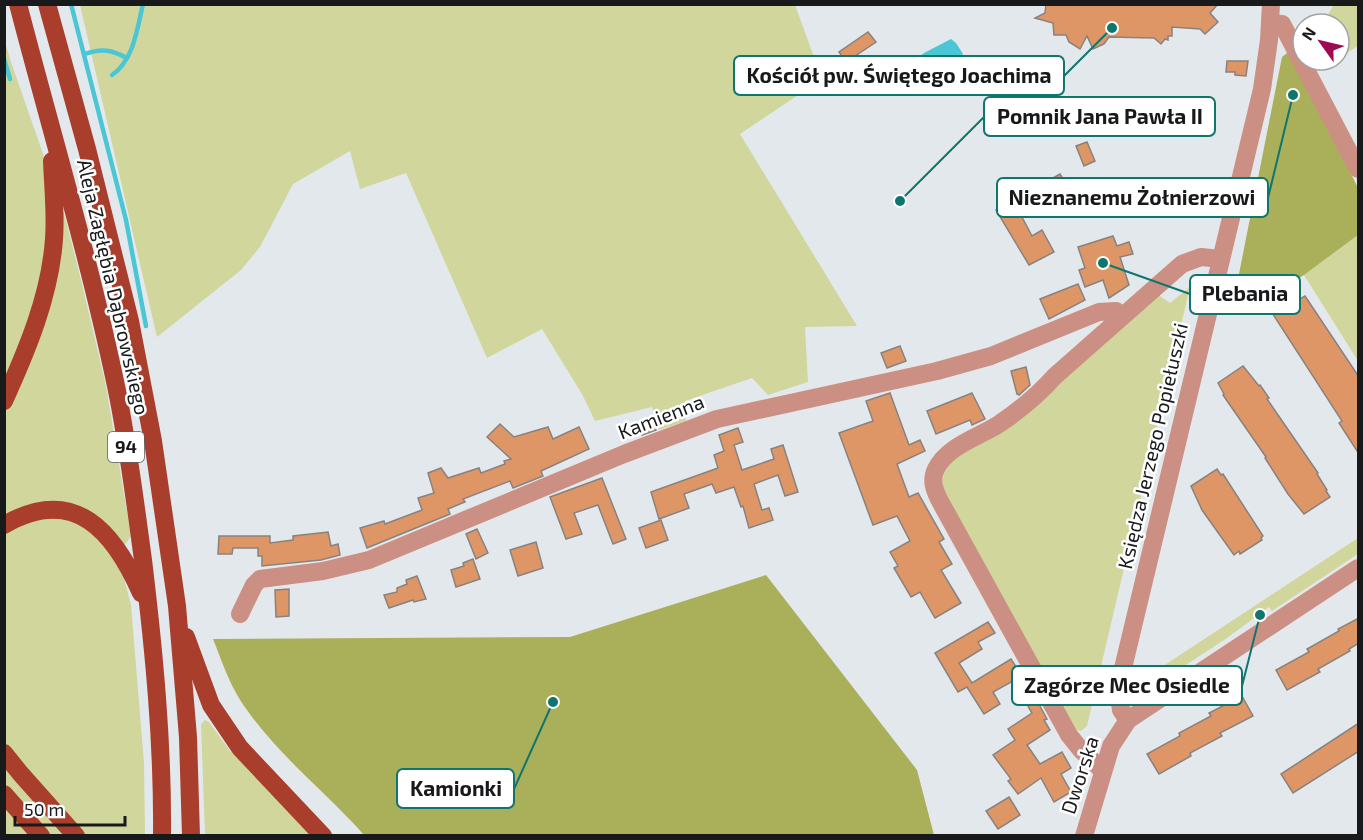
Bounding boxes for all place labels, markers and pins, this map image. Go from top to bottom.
callout: Kościół pw. Świętego Joachima [734,56,1064,95]
callout: Pomnik Jana Pawła II [984,97,1215,136]
callout: Nieznanemu Żołnierzowi [997,178,1268,217]
callout: Plebania [1190,275,1300,314]
callout: Zagórze Mec Osiedle [1012,666,1242,705]
callout: Kamionki [397,769,514,808]

